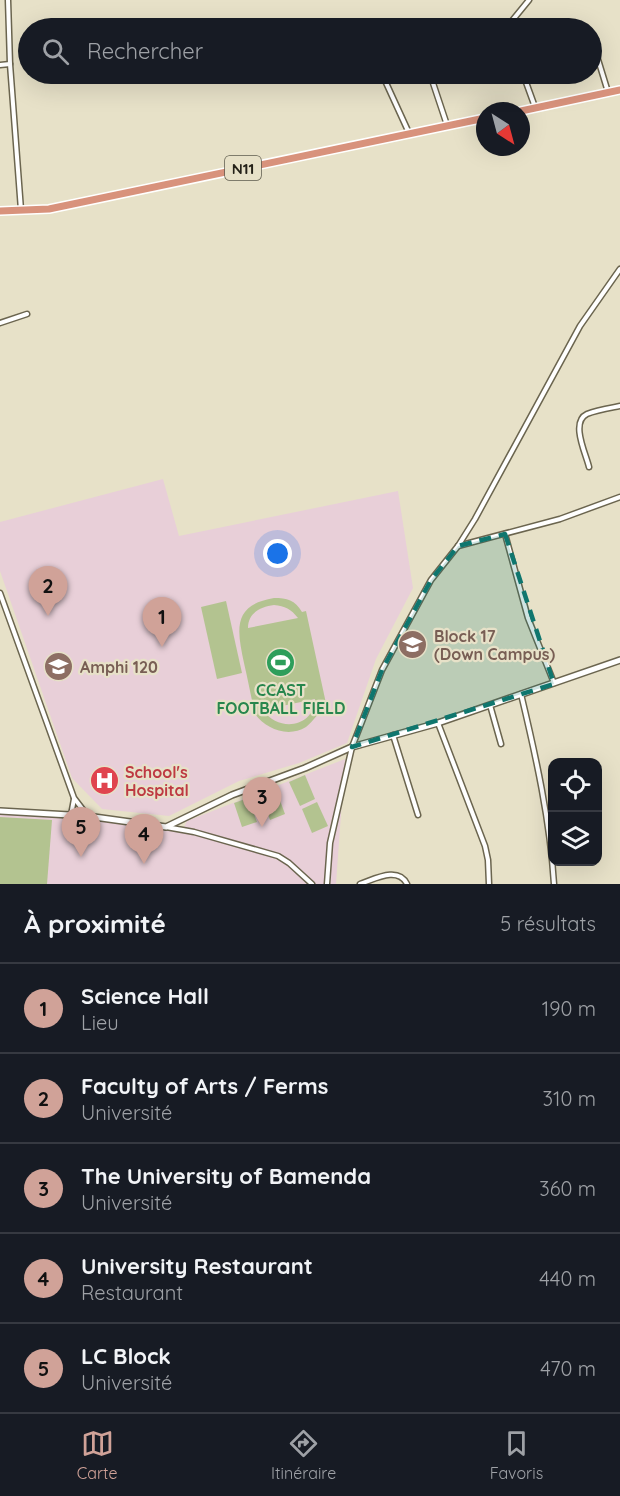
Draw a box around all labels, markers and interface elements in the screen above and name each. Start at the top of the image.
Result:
search box [18,18,602,84]
icon: search [39,35,72,68]
text: Rechercher [87,37,203,65]
north arrow [476,102,530,156]
road number: N11 [225,156,261,180]
your location [263,539,292,568]
pin: 2 [28,566,68,616]
pin: 1 [142,598,182,647]
place label: Block 17 (Down Campus) [434,626,556,664]
school or university icon: Block 17 (Down Campus) [397,629,429,661]
sports icon: CCAST FOOTBALL FIELD [265,646,297,678]
school or university icon: Amphi 120 [43,651,75,683]
place label: Amphi 120 [80,657,158,677]
place label: CCAST FOOTBALL FIELD [217,680,345,718]
map controls [548,758,602,866]
button: locate [548,758,602,812]
place label: School's Hospital [125,762,189,800]
hospital icon: School's Hospital [88,765,120,797]
pin: 3 [242,778,282,827]
pin: 5 [62,808,100,857]
button: layers [548,812,602,866]
pin: 4 [124,814,164,864]
text: À proximité [24,907,166,940]
text: 5 résultats [500,911,596,936]
text: Science Hall [81,982,209,1010]
text: 1 [40,996,47,1021]
text: 190 m [542,996,596,1021]
text: Lieu [81,1010,119,1035]
text: Faculty of Arts / Ferms [81,1072,328,1100]
text: 2 [38,1086,49,1111]
text: 310 m [543,1086,596,1111]
text: Université [81,1100,172,1125]
text: The University of Bamenda [81,1162,371,1190]
text: 3 [38,1176,49,1201]
text: 360 m [539,1176,596,1201]
text: Université [81,1190,172,1215]
text: University Restaurant [81,1252,313,1280]
text: 4 [38,1266,49,1291]
text: 440 m [539,1266,596,1291]
text: Restaurant [81,1280,183,1305]
text: LC Block [81,1342,171,1370]
text: 5 [38,1356,49,1381]
text: 470 m [540,1356,596,1381]
text: Université [81,1370,172,1395]
tab: Carte [77,1427,118,1483]
tab: Itinéraire [271,1427,336,1483]
tab: Favoris [490,1427,543,1483]

